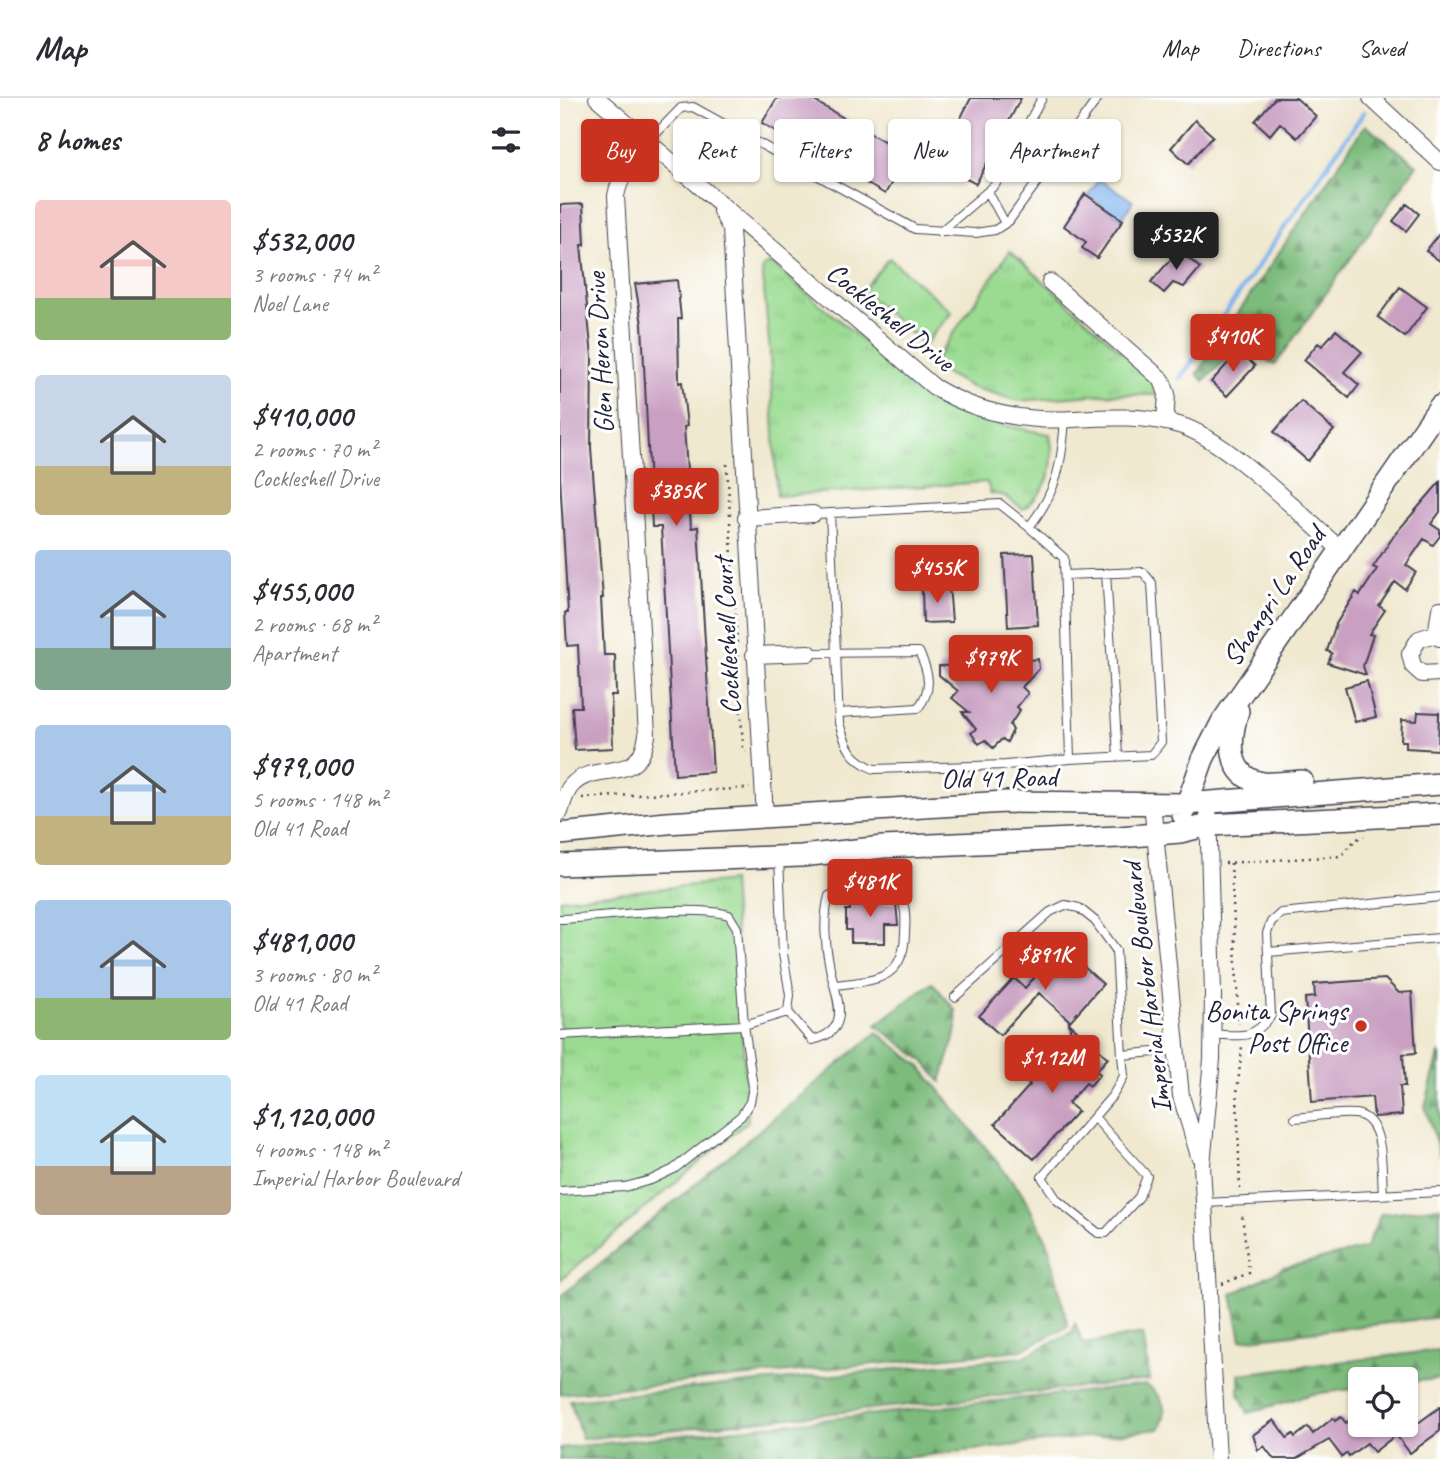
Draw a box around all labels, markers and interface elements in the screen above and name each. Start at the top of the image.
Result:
text: Map [35,27,86,69]
text: Map [1162,33,1199,63]
text: Directions [1237,33,1320,63]
text: Saved [1358,33,1405,63]
chip: Buy [581,119,659,182]
chip: Rent [673,119,760,182]
chip: Filters [774,119,874,182]
chip: New [888,119,971,182]
chip: Apartment [985,119,1121,182]
text: 8 homes [35,121,120,159]
icon: filters [487,121,525,159]
pin: $532K [1127,212,1225,272]
text: $532K [1150,220,1202,249]
text: $532,000 [252,222,352,260]
icon: home [91,228,175,312]
street label: Cockleshell Drive [820,254,963,380]
text: 3 rooms · 74 m² [252,260,376,289]
street label: Glen Heron Drive [578,270,621,434]
text: Noel Lane [252,289,328,318]
pin: $410K [1184,314,1282,374]
text: $410K [1206,322,1260,351]
text: $410,000 [252,397,352,435]
icon: home [91,403,175,487]
text: 2 rooms · 70 m² [252,435,376,464]
text: Cockleshell Drive [252,464,379,493]
pin: $385K [627,468,725,528]
text: $385K [650,476,702,505]
street label: Shangri La Road [1214,517,1335,673]
pin: $455K [888,546,986,605]
street label: Cockleshell Court [705,553,748,716]
text: $455K [911,553,963,582]
text: $455,000 [252,572,351,610]
icon: home [91,578,175,662]
text: 2 rooms · 68 m² [252,610,376,639]
pin: $979K [942,636,1040,695]
text: Apartment [252,639,337,668]
text: $979K [965,643,1017,672]
text: $979,000 [252,747,352,785]
icon: home [91,753,175,837]
street label: Old 41 Road [941,759,1061,796]
text: 5 rooms · 148 m² [252,785,387,814]
text: Old 41 Road [252,814,347,843]
street label: Imperial Harbor Boulevard [1113,857,1179,1115]
pin: $481K [821,860,919,919]
text: $481K [843,867,897,896]
text: $481,000 [252,922,352,960]
icon: home [91,928,175,1012]
pin: $891K [996,932,1094,992]
text: $891K [1019,940,1071,969]
text: 3 rooms · 80 m² [252,960,376,989]
text: Old 41 Road [252,989,347,1018]
place label: Bonita Springs Post Office [1205,993,1349,1060]
marker: Bonita Springs Post Office [1353,1018,1369,1034]
pin: $1.12M [995,1035,1109,1095]
text: $1.12M [1021,1043,1083,1072]
text: $1,120,000 [252,1097,372,1135]
icon: home [91,1103,175,1187]
text: 4 rooms · 148 m² [252,1135,387,1164]
text: Imperial Harbor Boulevard [252,1164,459,1193]
map controls [1348,1367,1418,1437]
button: locate [1348,1367,1418,1437]

